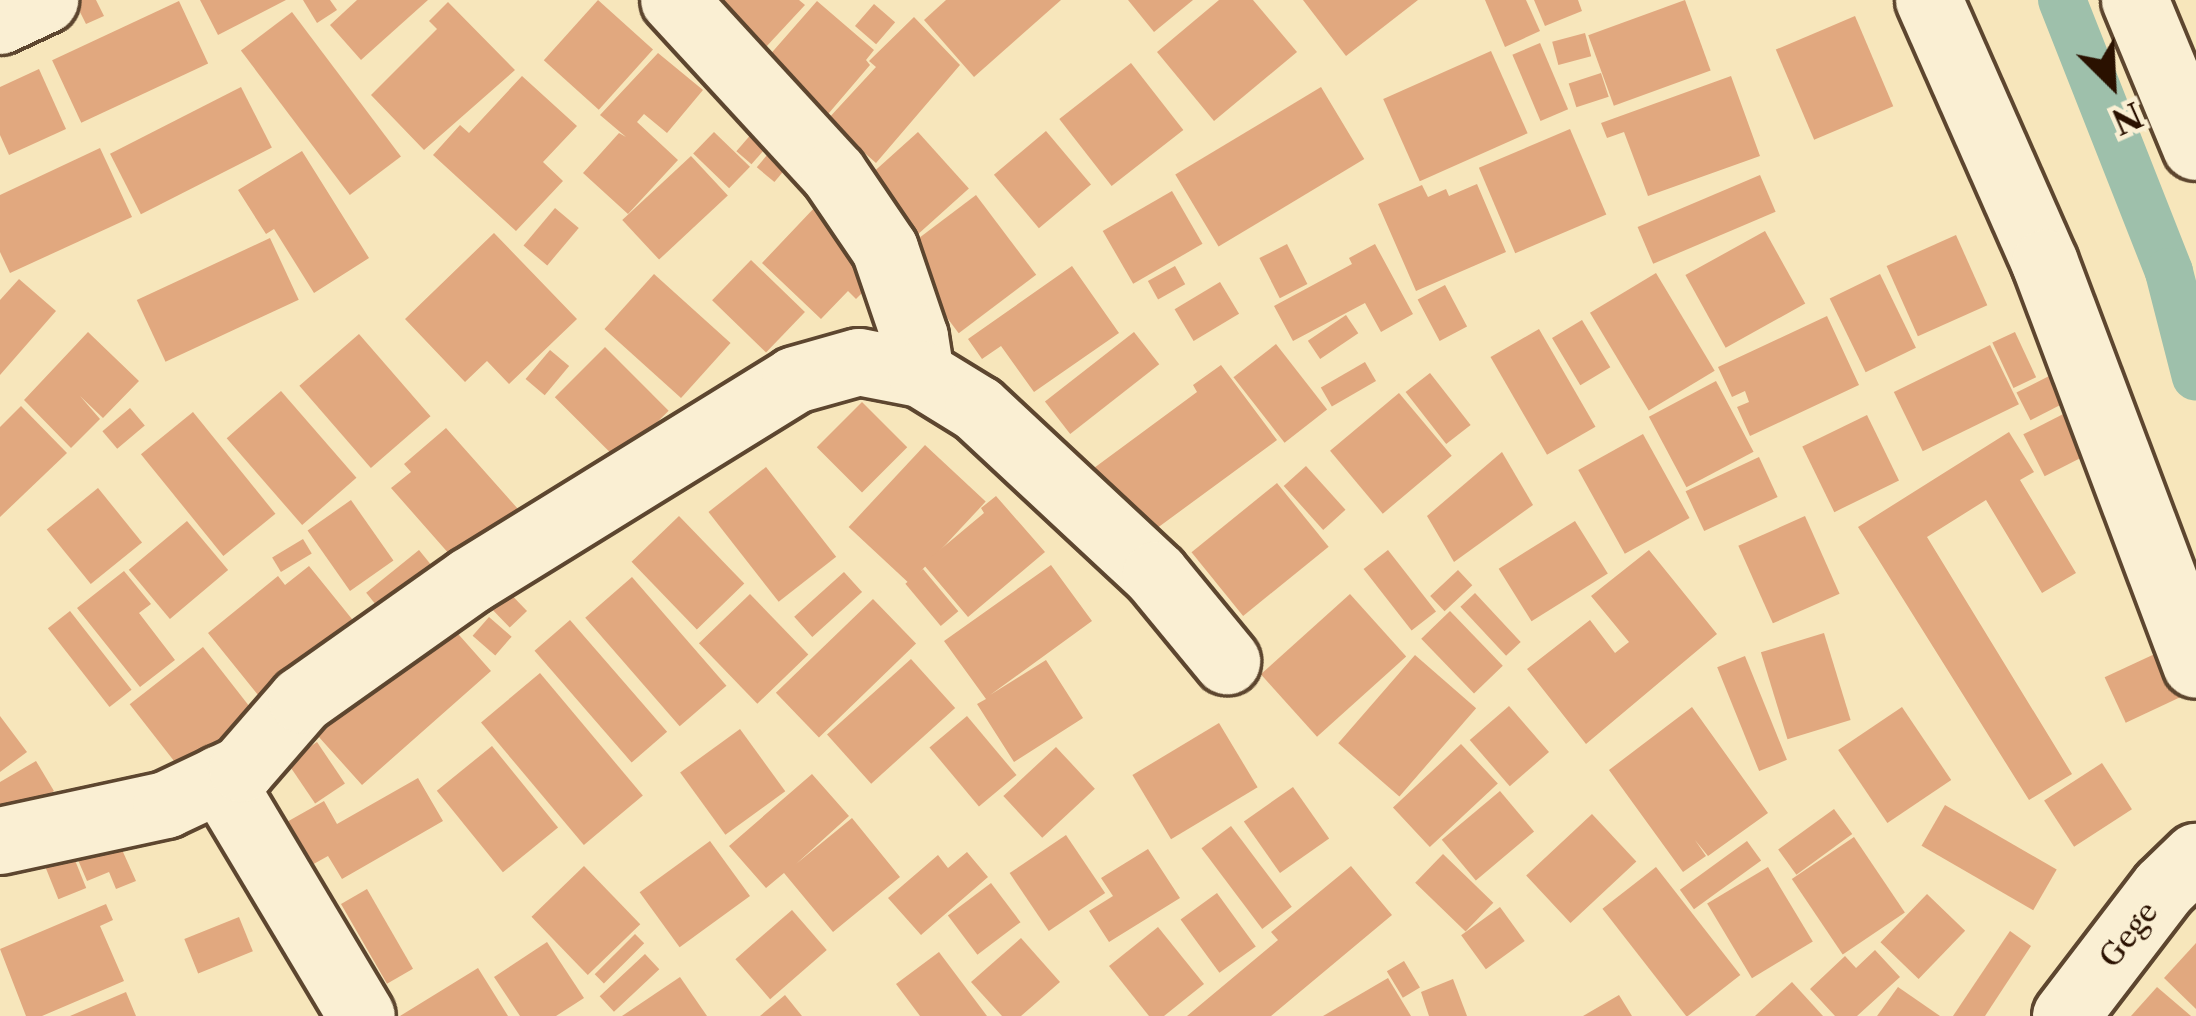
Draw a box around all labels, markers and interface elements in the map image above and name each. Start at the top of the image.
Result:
north arrow [2052,24,2172,144]
text: N [2105,93,2148,142]
street label: Gege [2092,895,2166,975]

